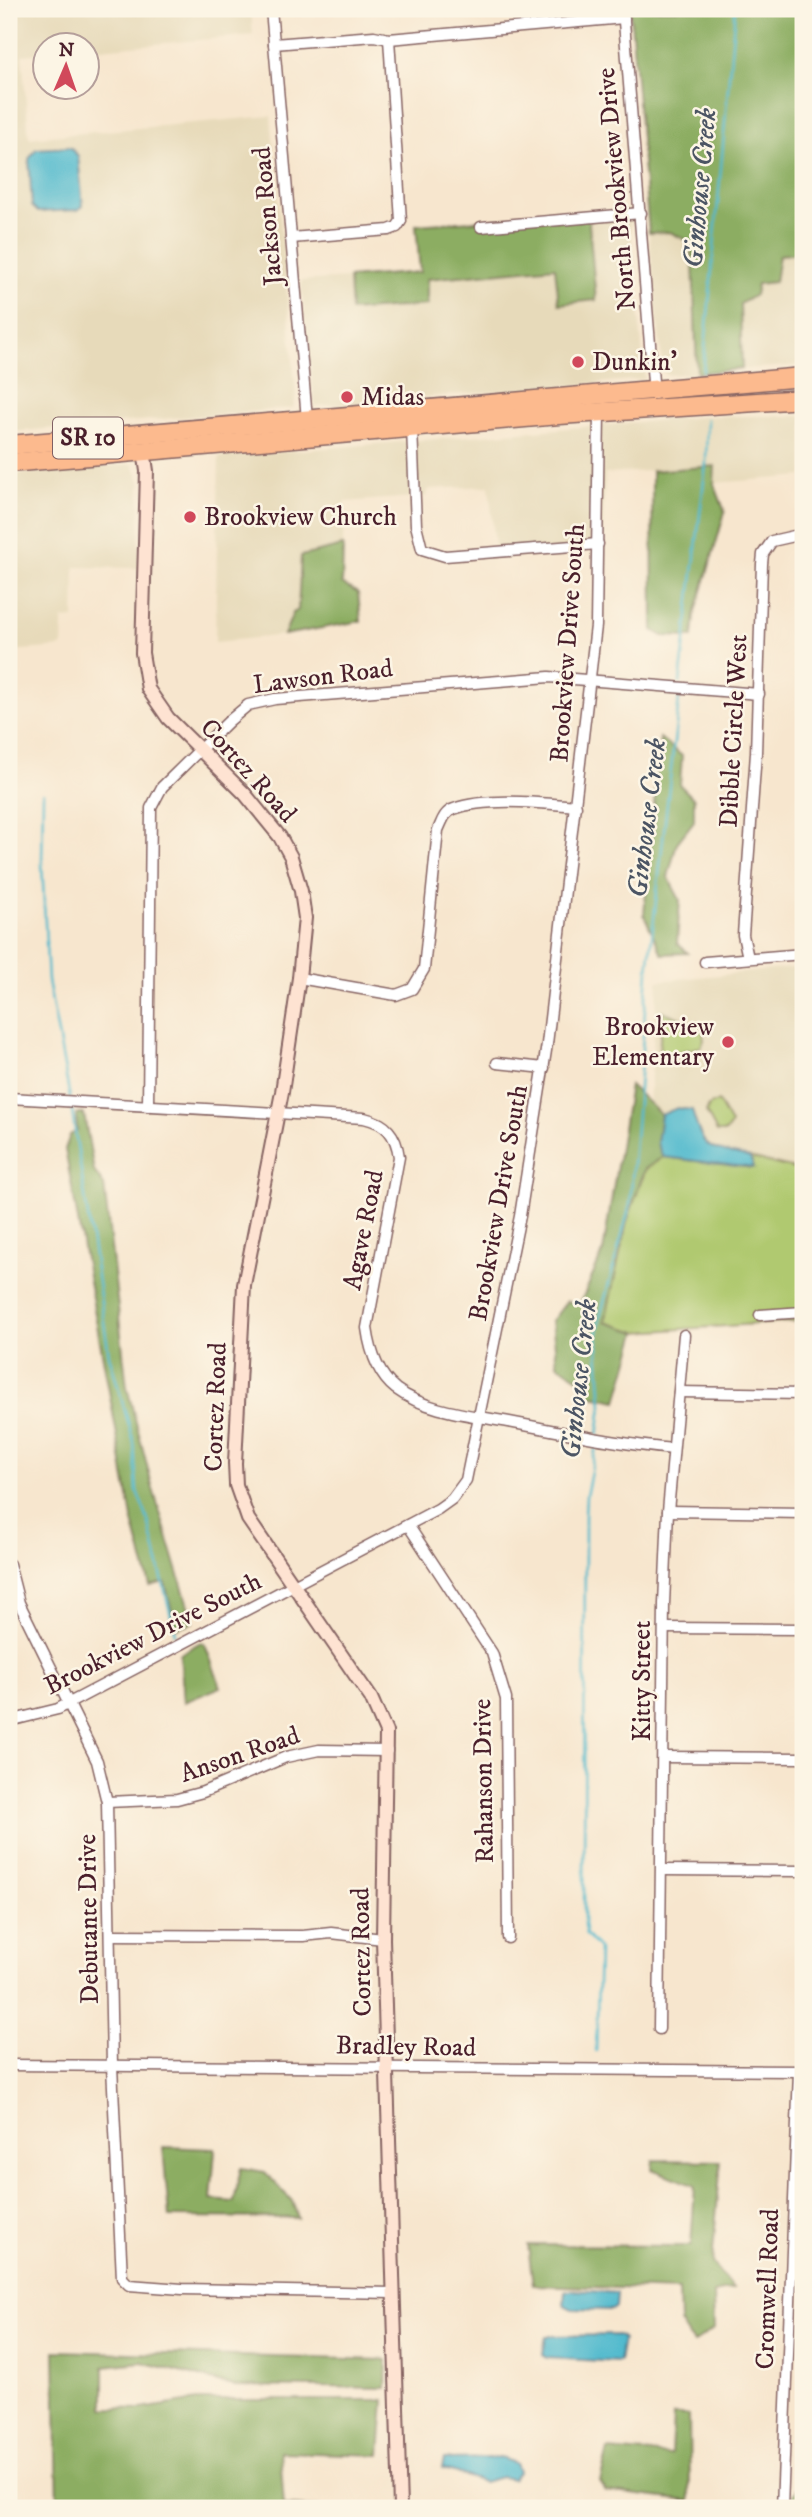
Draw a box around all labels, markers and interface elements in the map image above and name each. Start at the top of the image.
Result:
north arrow [32,32,102,102]
text: N [58,39,75,62]
street label: North Brookview Drive [590,66,644,312]
water label: Ginhouse Creek [676,106,724,270]
street label: Jackson Road [245,145,291,289]
place label: Dunkin' [592,346,677,379]
marker: Dunkin' [570,354,586,370]
place label: Midas [361,381,424,414]
marker: Midas [339,389,355,405]
road number: SR 10 [53,418,123,458]
place label: Brookview Church [204,501,397,534]
marker: Brookview Church [182,509,198,525]
street label: Brookview Drive South [543,522,593,764]
street label: Dibble Circle West [712,634,756,828]
street label: Lawson Road [251,652,395,702]
street label: Cortez Road [192,712,304,830]
water label: Ginhouse Creek [620,736,674,900]
place label: Brookview Elementary [592,1011,715,1074]
marker: Brookview Elementary [720,1034,736,1050]
street label: Brookview Drive South [462,1082,536,1324]
street label: Agave Road [336,1167,392,1293]
water label: Ginhouse Creek [553,1297,605,1461]
street label: Cortez Road [197,1342,235,1472]
street label: Brookview Drive South [39,1565,267,1703]
street label: Kitty Street [626,1621,659,1741]
street label: Rahanson Drive [466,1698,502,1864]
street label: Anson Road [176,1719,304,1791]
street label: Debutante Drive [71,1834,107,2004]
street label: Cortez Road [344,1887,380,2017]
street label: Bradley Road [336,2029,476,2065]
street label: Cromwell Road [749,2208,787,2370]

